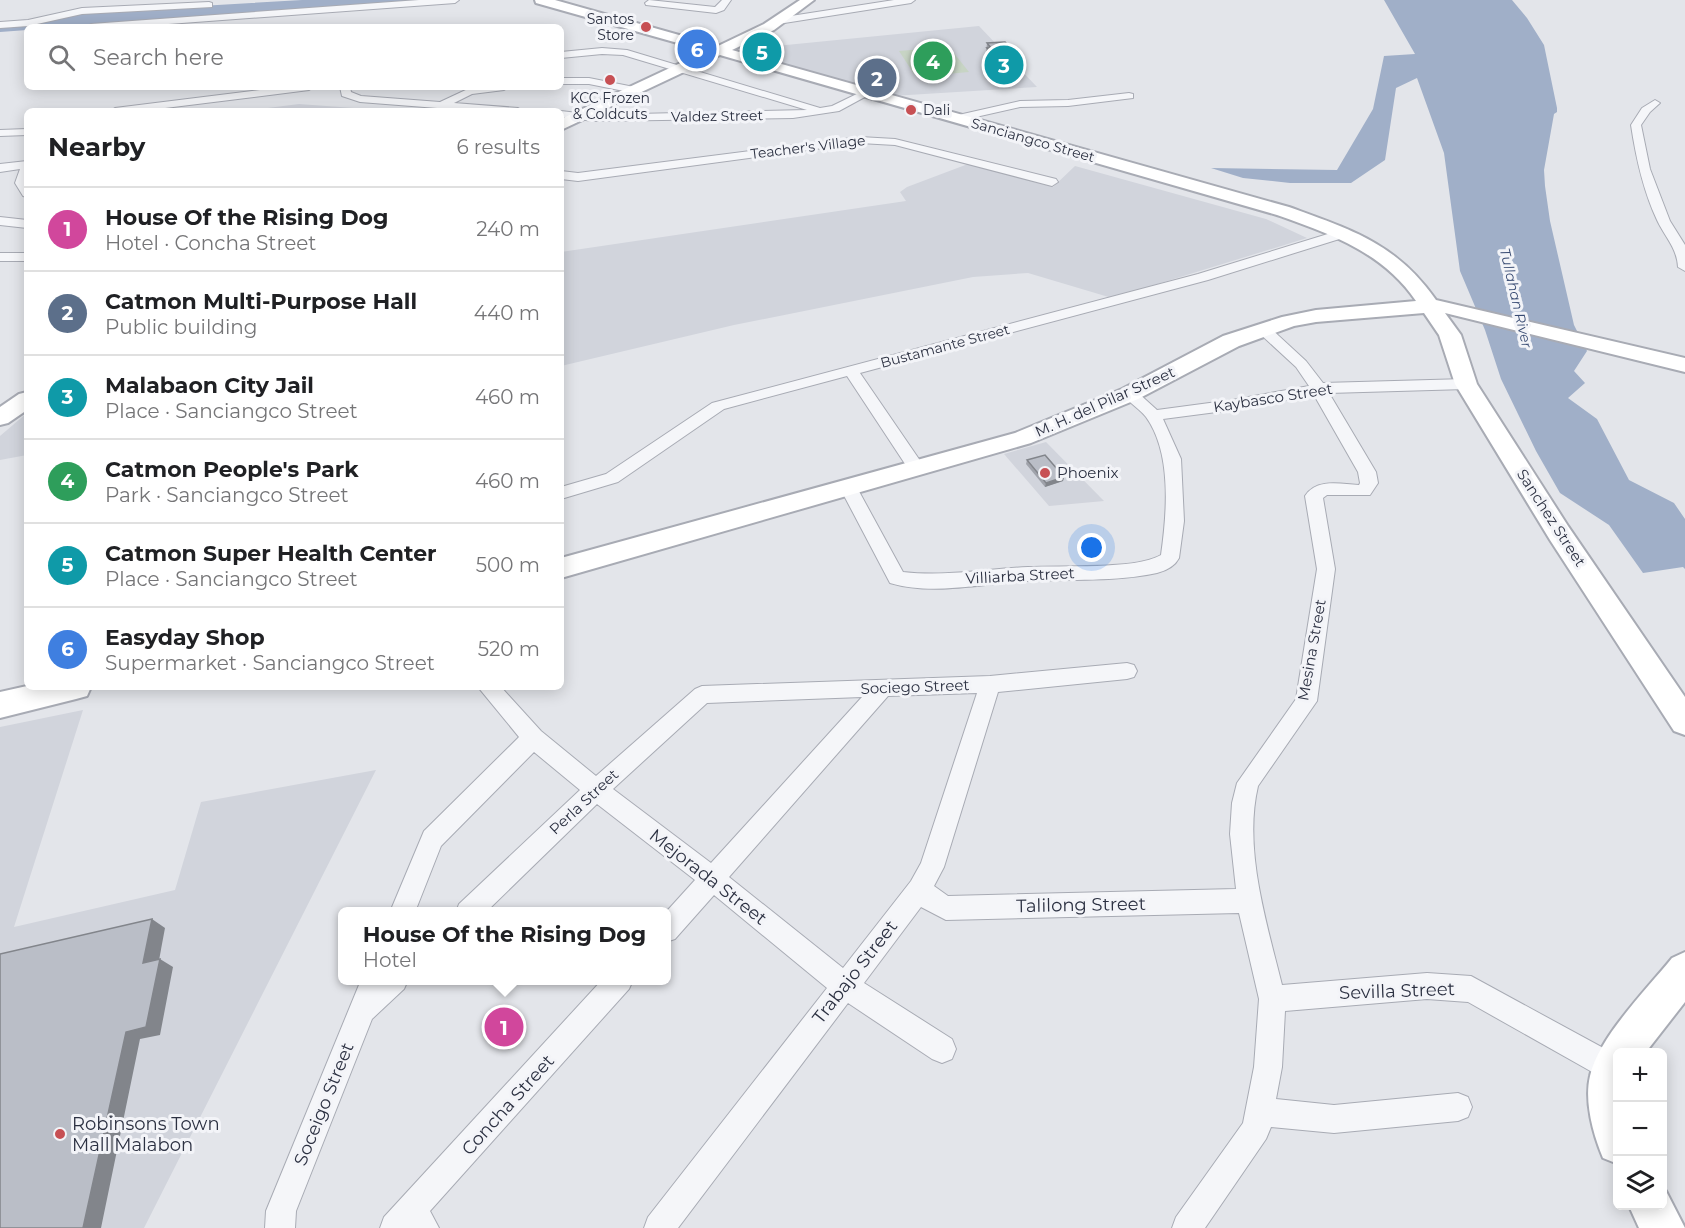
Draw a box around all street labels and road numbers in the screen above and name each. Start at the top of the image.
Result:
street label: Valdez Street [671,106,763,126]
street label: Sanciangco Street [969,114,1097,166]
street label: Teacher's Village [750,131,866,163]
street label: Bustamante Street [878,320,1012,372]
street label: M. H. del Pilar Street [1032,362,1178,441]
street label: Kaybasco Street [1212,379,1334,416]
street label: Sanchez Street [1513,465,1590,570]
street label: Villiarba Street [965,563,1075,588]
street label: Mesina Street [1293,598,1330,702]
street label: Sociego Street [860,675,970,698]
street label: Perla Street [545,765,622,838]
street label: Mejorada Street [645,824,771,930]
street label: Talilong Street [1016,893,1146,917]
street label: Trabajo Street [808,916,902,1028]
street label: Sevilla Street [1339,978,1455,1004]
street label: Soceigo Street [289,1039,359,1169]
street label: Concha Street [457,1050,559,1160]

